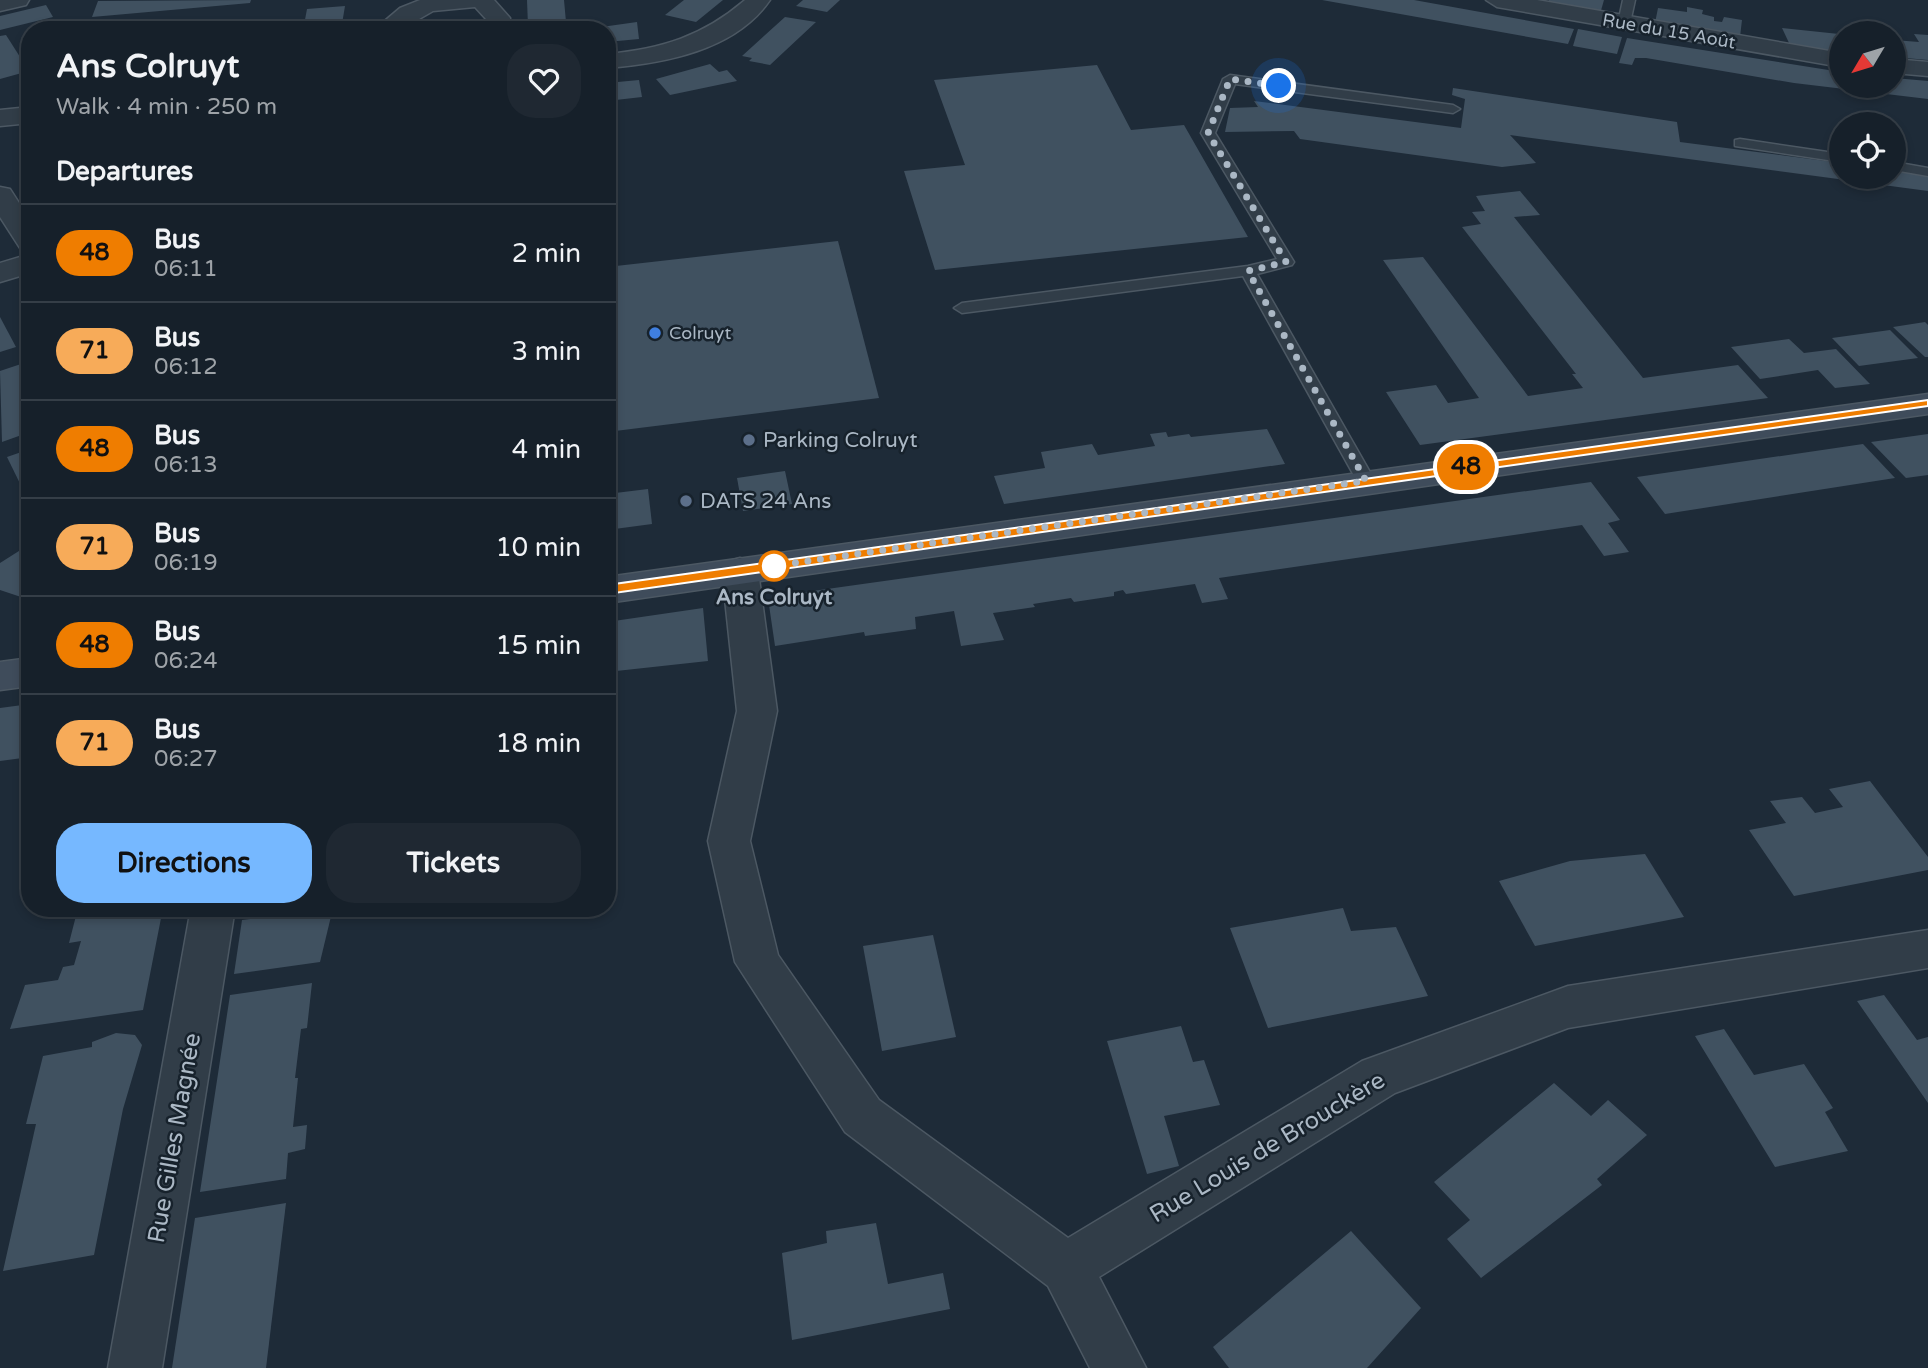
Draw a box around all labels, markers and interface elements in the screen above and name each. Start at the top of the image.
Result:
street label: Rue du 15 Août [1601,8,1737,54]
north arrow [1829,21,1906,98]
map controls [1829,21,1906,189]
button: heart [507,44,581,118]
text: Ans Colruyt [56,47,239,86]
your location [1261,68,1296,103]
text: Walk · 4 min · 250 m [56,93,277,121]
button: locate [1829,112,1906,189]
text: Departures [56,156,193,187]
text: Bus [154,224,200,255]
text: 48 [79,238,110,267]
text: 2 min [512,238,581,269]
text: 06:11 [154,255,218,283]
text: Bus [154,322,200,353]
place label: Colruyt [669,322,732,344]
marker: Colruyt [647,325,663,341]
text: 71 [79,336,110,365]
text: 3 min [512,336,581,367]
text: 06:12 [154,353,218,381]
text: Bus [154,420,200,451]
place label: Parking Colruyt [763,428,917,453]
marker: Parking Colruyt [741,432,757,448]
text: 48 [79,434,110,463]
text: 4 min [512,434,581,465]
line badge: 48 [1434,444,1498,490]
text: 06:13 [154,451,218,479]
text: 48 [1451,452,1481,481]
place label: DATS 24 Ans [700,489,831,514]
marker: DATS 24 Ans [678,493,694,509]
text: Bus [154,518,200,549]
text: 71 [79,532,110,561]
text: 10 min [495,532,581,563]
text: 06:19 [154,549,218,577]
marker: Ans Colruyt [759,551,789,581]
place label: Ans Colruyt [716,585,832,610]
text: Bus [154,616,200,647]
text: 48 [79,630,110,659]
text: 15 min [495,630,581,661]
text: 06:24 [154,647,218,675]
text: Bus [154,714,200,745]
text: 71 [79,728,110,757]
text: 18 min [495,728,581,759]
text: 06:27 [154,745,218,773]
button: Directions [56,823,312,903]
button: Tickets [326,823,581,903]
street label: Rue Gilles Magnée [142,1031,207,1245]
street label: Rue Louis de Brouckère [1144,1066,1390,1229]

